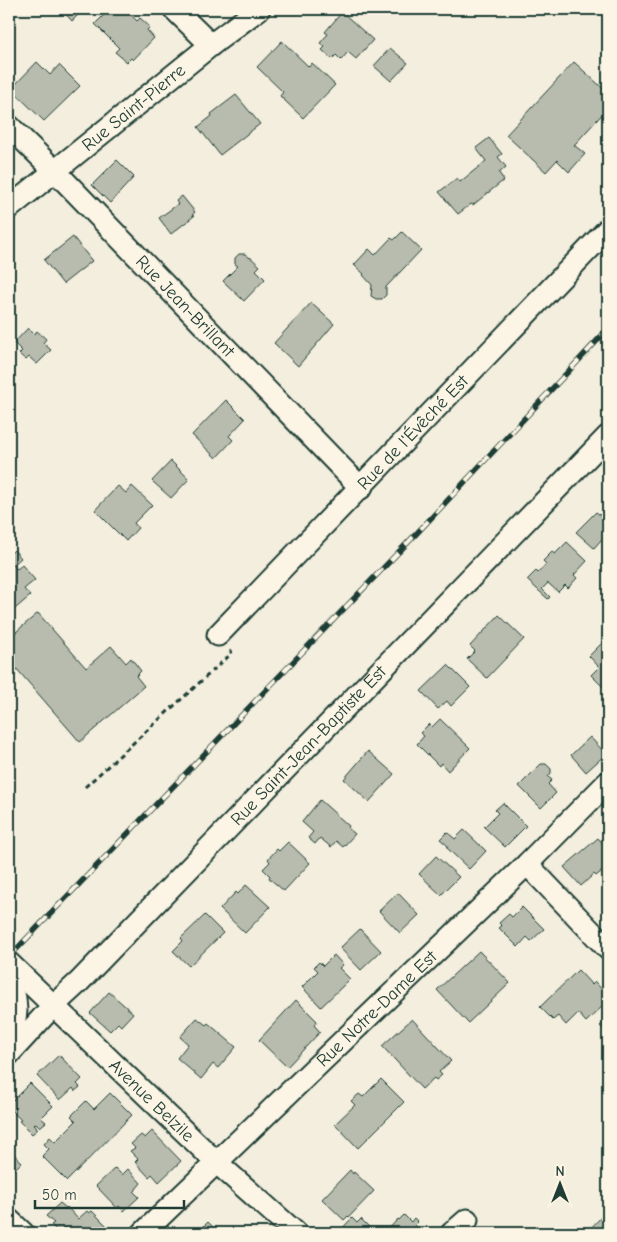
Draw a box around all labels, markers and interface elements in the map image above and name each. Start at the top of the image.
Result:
street label: Rue Saint-Pierre [78,60,189,156]
street label: Rue Jean-Brillant [131,251,240,362]
street label: Rue de l'Évêché Est [353,370,473,494]
street label: Rue Saint-Jean-Baptiste Est [226,660,391,830]
street label: Rue Notre-Dame Est [312,945,442,1071]
street label: Avenue Belzile [105,1055,199,1146]
north arrow [534,1160,584,1210]
text: N [555,1163,565,1180]
scale bar [35,1177,184,1209]
text: 50 m [42,1186,77,1204]

